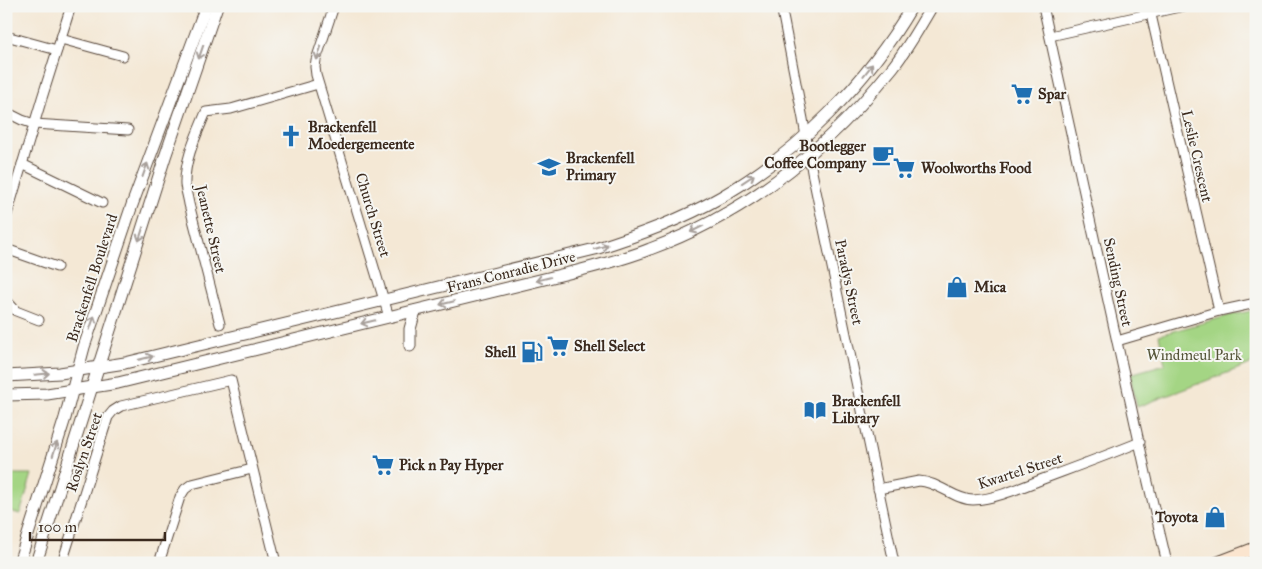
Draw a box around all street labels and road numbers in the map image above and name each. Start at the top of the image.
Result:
street label: Leslie Crescent [1178,108,1216,204]
street label: Church Street [352,171,395,260]
street label: Jeanette Street [191,181,230,276]
street label: Brackenfell Boulevard [63,211,121,345]
street label: Sending Street [1100,236,1136,329]
street label: Paradys Street [831,238,867,327]
street label: Frans Conradie Drive [445,247,577,297]
street label: Roslyn Street [62,409,106,494]
street label: Kwartel Street [975,449,1065,493]

